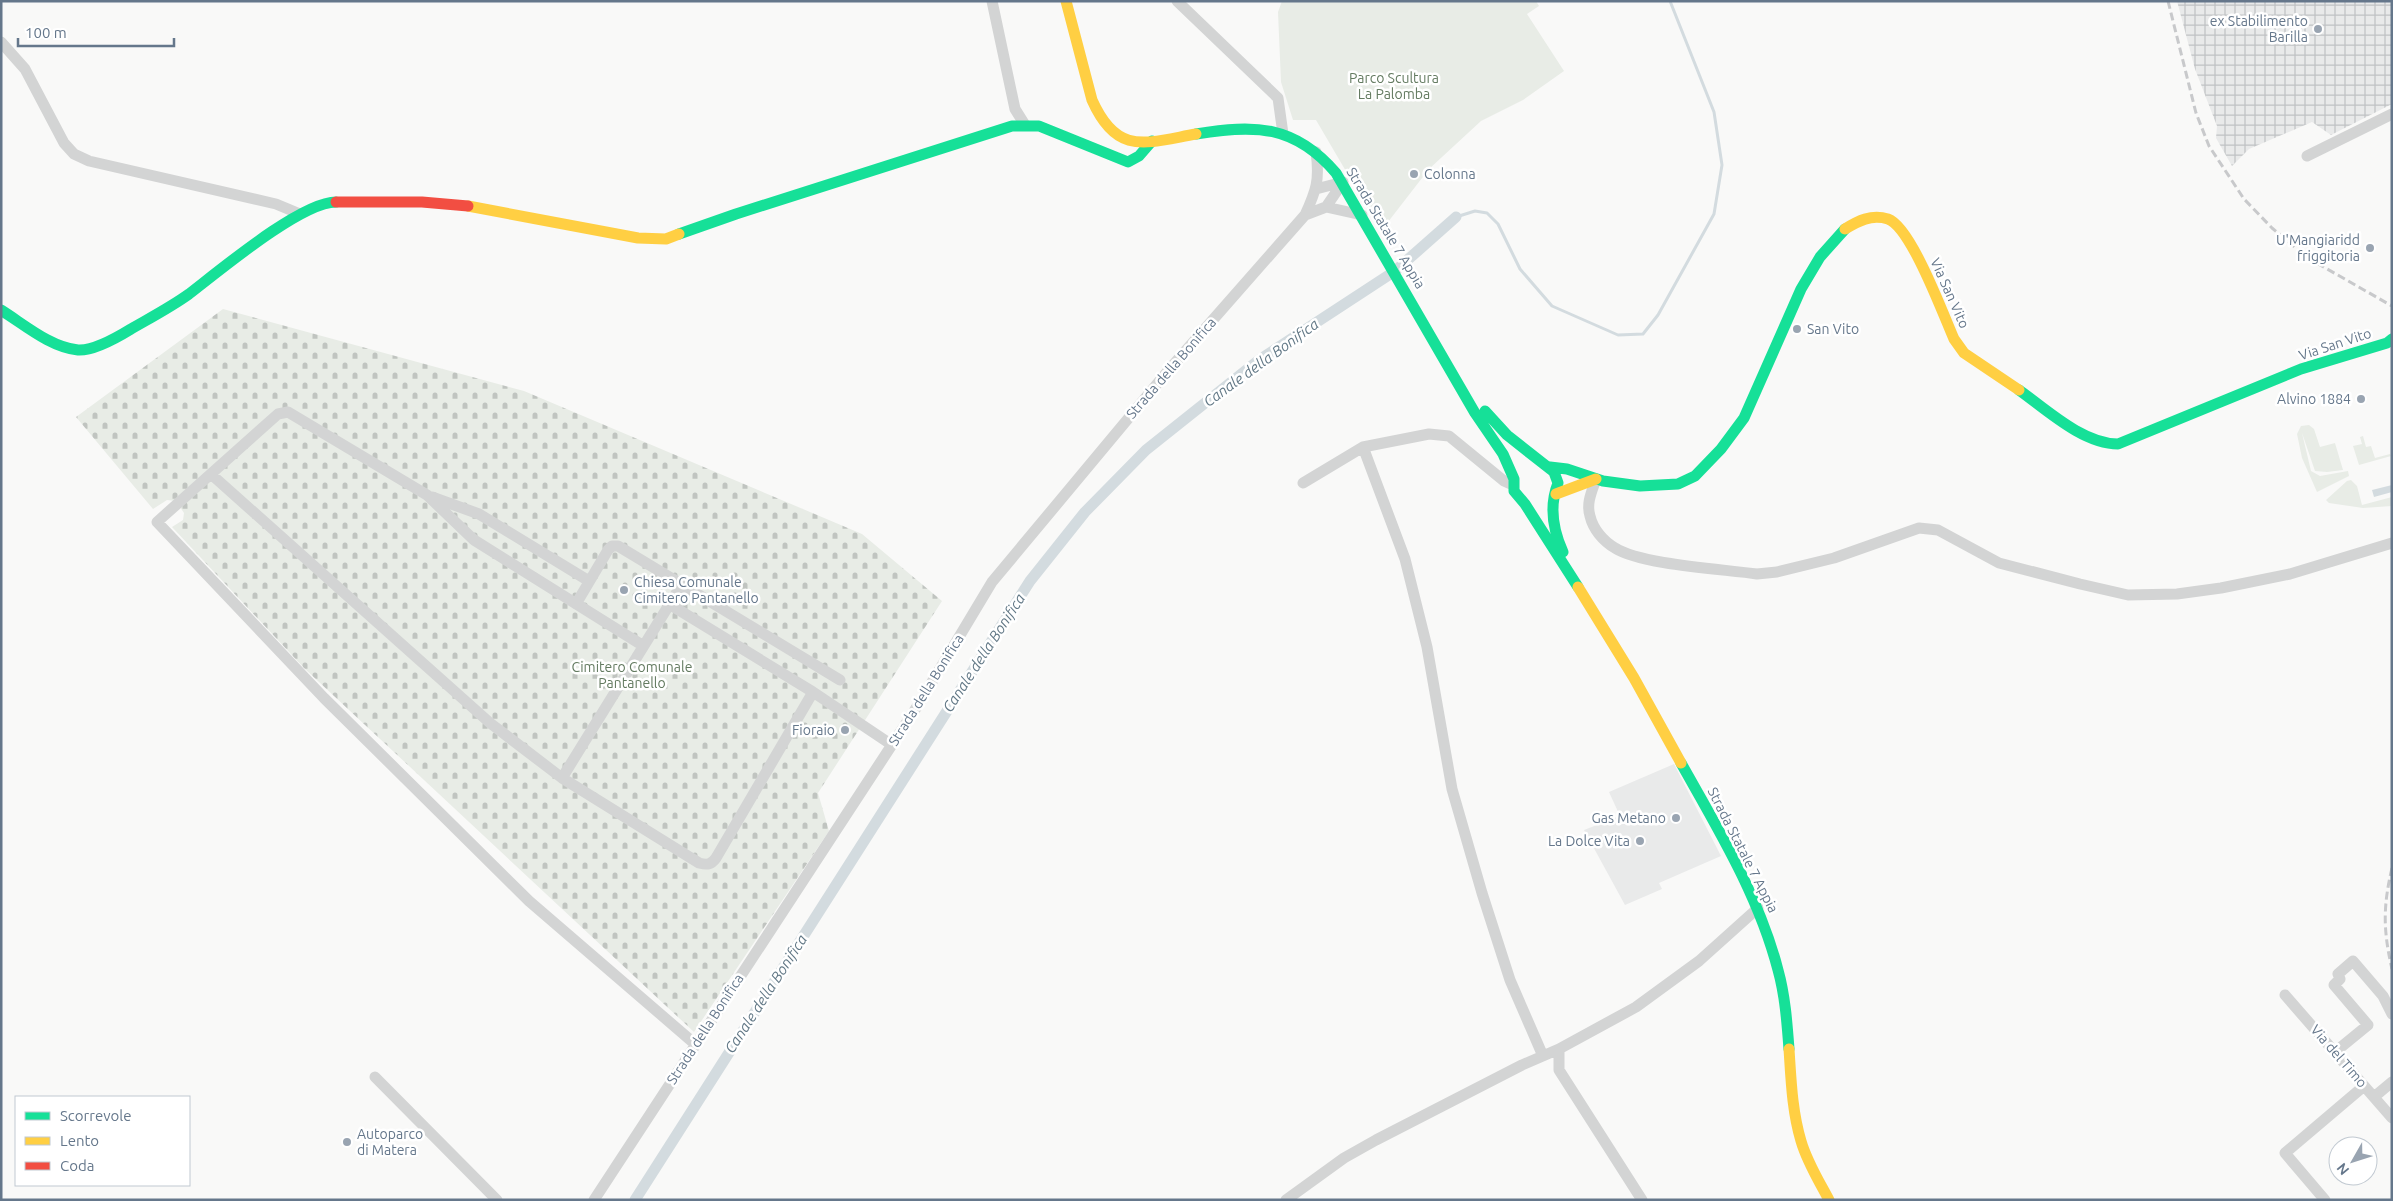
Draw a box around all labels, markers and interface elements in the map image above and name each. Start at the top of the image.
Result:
place label: ex Stabilimento Barilla [2210,13,2308,45]
scale bar [18,15,174,47]
marker: ex Stabilimento Barilla [2312,23,2324,35]
text: 100 m [25,24,67,41]
park label: Parco Scultura La Palomba [1349,70,1439,102]
street label: Strada Statale 7 Appia [1344,165,1428,291]
place label: Colonna [1424,166,1476,182]
marker: Colonna [1408,168,1420,180]
place label: U'Mangiaridd friggitoria [2276,232,2360,264]
marker: U'Mangiaridd friggitoria [2364,242,2376,254]
street label: Via San Vito [1927,255,1973,331]
street label: Strada della Bonifica [1123,314,1219,422]
water label: Canale della Bonifica [1200,315,1321,410]
place label: San Vito [1807,321,1859,337]
marker: San Vito [1791,323,1803,335]
street label: Via San Vito [2297,325,2373,363]
place label: Alvino 1884 [2277,391,2351,407]
marker: Alvino 1884 [2355,393,2367,405]
place label: Chiesa Comunale Cimitero Pantanello [634,574,759,606]
marker: Chiesa Comunale Cimitero Pantanello [618,584,630,596]
water label: Canale della Bonifica [939,590,1028,715]
street label: Strada della Bonifica [885,631,967,749]
park label: Cimitero Comunale Pantanello [572,659,692,691]
place label: Fioraio [792,722,835,738]
marker: Fioraio [839,724,851,736]
street label: Strada Statale 7 Appia [1704,785,1782,915]
place label: Gas Metano [1591,810,1666,826]
marker: Gas Metano [1670,812,1682,824]
place label: La Dolce Vita [1548,833,1630,849]
marker: La Dolce Vita [1634,835,1646,847]
water label: Canale della Bonifica [721,931,810,1056]
street label: Strada della Bonifica [663,971,747,1087]
street label: Via del Timo [2307,1021,2371,1091]
legend [15,1096,190,1186]
text: Scorrevole [60,1107,131,1124]
place label: Autoparco di Matera [357,1126,423,1158]
text: Lento [60,1132,99,1149]
marker: Autoparco di Matera [341,1136,353,1148]
north arrow [2328,1136,2378,1186]
text: Coda [60,1157,94,1174]
text: N [2333,1160,2352,1178]

